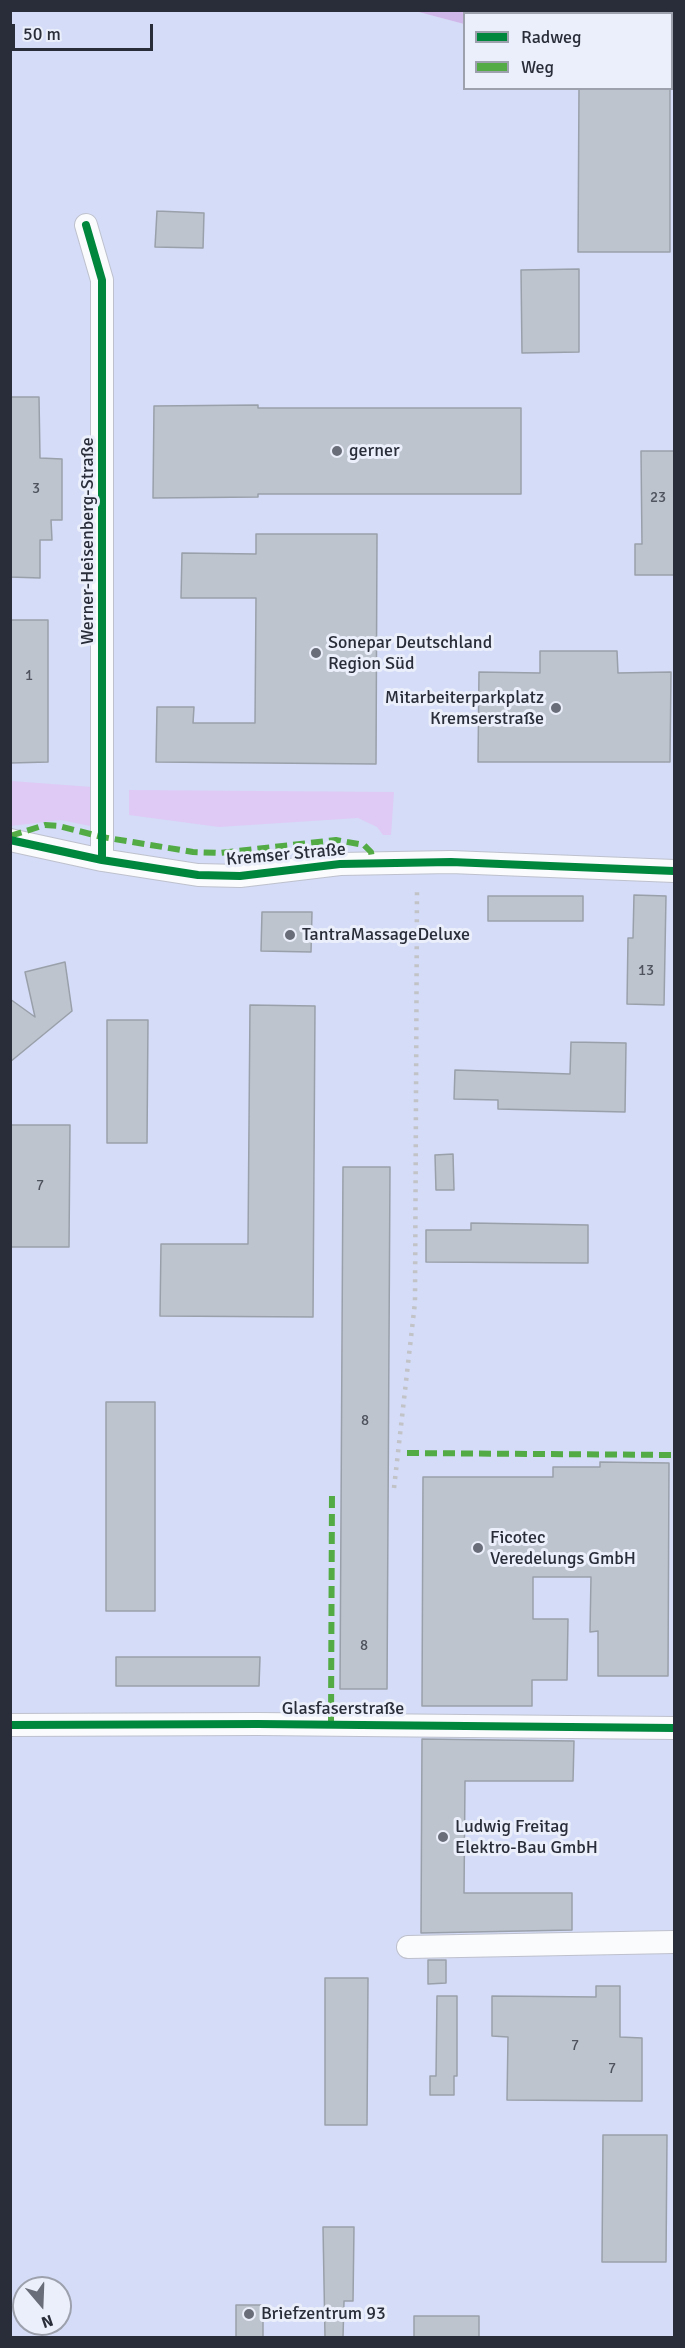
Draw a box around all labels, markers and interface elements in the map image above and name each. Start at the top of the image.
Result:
scale bar [15,12,156,50]
legend [463,12,673,90]
text: 50 m [23,23,61,45]
text: Radweg [521,26,582,48]
text: Weg [521,56,554,78]
street label: Werner-Heisenberg-Straße [77,437,99,645]
place label: gerner [349,440,400,462]
marker: gerner [330,444,344,458]
house number: 3 [32,480,40,498]
house number: 23 [650,489,666,507]
place label: Sonepar Deutschland Region Süd [328,632,492,674]
marker: Sonepar Deutschland Region Süd [309,646,323,660]
house number: 1 [25,667,33,685]
place label: Mitarbeiterparkplatz Kremserstraße [385,687,544,730]
marker: Mitarbeiterparkplatz Kremserstraße [549,701,563,715]
street label: Kremser Straße [225,839,347,871]
place label: TantraMassageDeluxe [302,924,470,946]
marker: TantraMassageDeluxe [283,928,297,942]
house number: 13 [638,962,654,980]
house number: 7 [36,1177,44,1195]
house number: 8 [361,1412,369,1430]
place label: Ficotec Veredelungs GmbH [490,1527,636,1570]
marker: Ficotec Veredelungs GmbH [471,1541,485,1555]
house number: 8 [360,1637,368,1655]
street label: Glasfaserstraße [282,1698,404,1720]
place label: Ludwig Freitag Elektro-Bau GmbH [455,1816,598,1858]
marker: Ludwig Freitag Elektro-Bau GmbH [436,1830,450,1844]
house number: 7 [571,2037,579,2055]
house number: 7 [608,2060,616,2078]
north arrow [12,2276,72,2336]
place label: Briefzentrum 93 [261,2303,386,2325]
marker: Briefzentrum 93 [242,2307,256,2321]
text: N [39,2310,56,2332]

